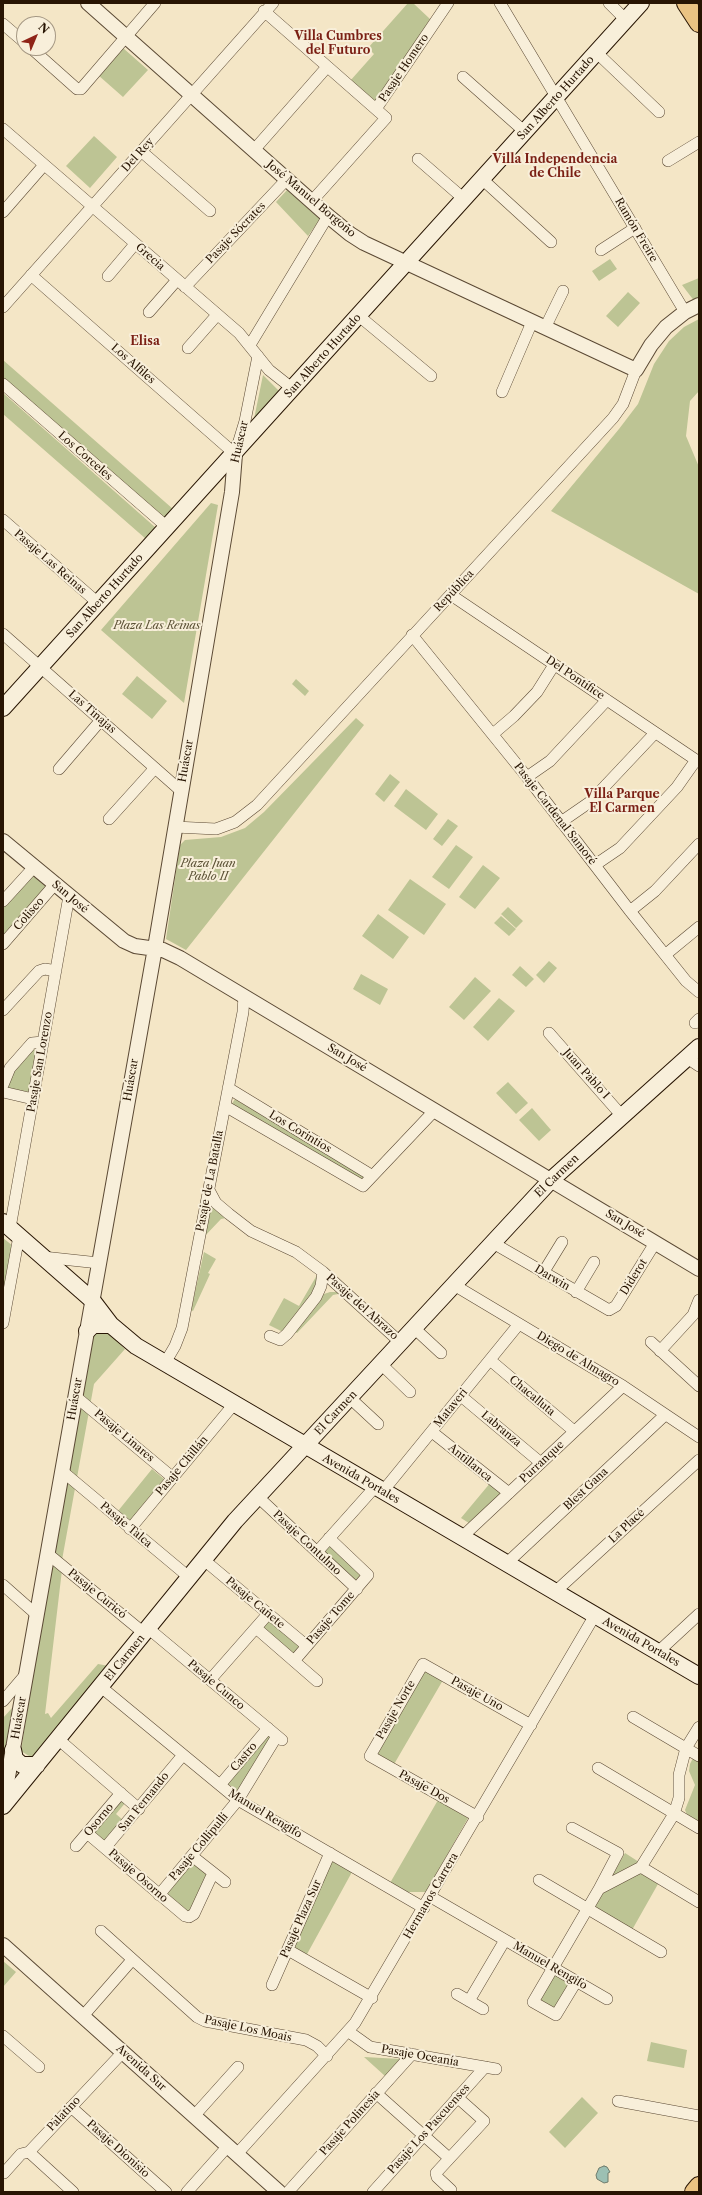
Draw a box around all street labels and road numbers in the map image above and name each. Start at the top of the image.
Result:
street label: Pasaje Homero [376,31,432,105]
street label: San Alberto Hurtado [515,53,597,143]
street label: Del Rey [119,135,157,175]
street label: José Manuel Borgoño [264,158,358,240]
street label: Ramón Freire [612,196,660,264]
street label: Pasaje Sócrates [203,200,269,266]
street label: Grecia [133,241,167,273]
street label: San Alberto Hurtado [282,311,364,401]
street label: Los Alfiles [108,341,158,387]
street label: Huáscar [229,420,251,464]
street label: Los Corceles [55,429,115,483]
street label: Pasaje Las Reinas [11,527,89,597]
street label: San Alberto Hurtado [64,551,146,641]
street label: República [431,567,477,615]
street label: Del Pontífice [543,654,607,702]
street label: Las Tinajas [66,688,118,736]
street label: Huáscar [176,739,196,783]
street label: Pasaje Cardenal Samoré [511,760,599,868]
street label: San José [49,878,91,916]
street label: Coliseo [11,895,47,933]
street label: Pasaje San Lorenzo [25,1011,55,1113]
street label: San José [325,1041,369,1075]
street label: Juan Pablo I [560,1046,612,1102]
street label: Huáscar [121,1058,141,1102]
street label: Los Corintios [266,1108,334,1156]
street label: Pasaje de La Batalla [194,1129,226,1233]
street label: El Carmen [532,1152,582,1200]
street label: San José [603,1207,647,1241]
street label: Diderot [618,1256,650,1298]
street label: Darwin [532,1263,572,1293]
street label: Pasaje del Abrazo [323,1271,401,1343]
street label: Diego de Almagro [534,1329,622,1389]
street label: Chacalluta [506,1373,558,1419]
street label: Huáscar [65,1377,85,1421]
street label: Mataveri [431,1386,471,1430]
street label: El Carmen [312,1388,360,1438]
street label: Pasaje Linares [91,1407,157,1465]
street label: Labranza [478,1408,524,1450]
street label: Pasaje Chillán [153,1434,211,1498]
street label: Purranque [517,1438,567,1486]
street label: Antillanca [445,1441,495,1485]
street label: Avenida Portales [320,1451,402,1507]
street label: Blest Gana [561,1465,611,1513]
street label: Pasaje Talca [97,1500,155,1550]
street label: La Placé [606,1506,648,1546]
street label: Pasaje Contulmo [270,1508,344,1578]
street label: Pasaje Curicó [65,1566,129,1622]
street label: Pasaje Cañete [223,1574,287,1632]
street label: Pasaje Tome [304,1589,358,1647]
street label: Avenida Portales [600,1614,682,1670]
street label: El Carmen [102,1632,148,1684]
street label: Pasaje Cunco [185,1657,247,1713]
street label: Pasaje Uno [449,1674,505,1714]
street label: Pasaje Norte [374,1678,418,1742]
street label: Huáscar [9,1696,29,1740]
street label: Castro [228,1740,260,1774]
street label: Pasaje Dos [396,1768,452,1806]
street label: San Fernando [116,1770,172,1834]
street label: Manuel Rengifo [226,1787,304,1841]
street label: Osorno [81,1801,117,1839]
street label: Pasaje Collipulli [167,1810,231,1884]
street label: Pasaje Osorno [105,1847,171,1905]
street label: Hermanos Carrera [401,1851,461,1941]
street label: Pasaje Plaza Sur [278,1878,324,1960]
street label: Manuel Rengifo [511,1939,589,1993]
street label: Pasaje Los Moais [203,2013,293,2045]
street label: Avenida Sur [113,2042,169,2094]
street label: Pasaje Oceanía [380,2043,460,2069]
street label: Pasaje Los Pascuenses [385,2081,473,2177]
street label: Pasaje Polinesia [317,2088,383,2158]
street label: Palatino [45,2094,83,2134]
street label: Pasaje Dionisio [84,2117,152,2181]

